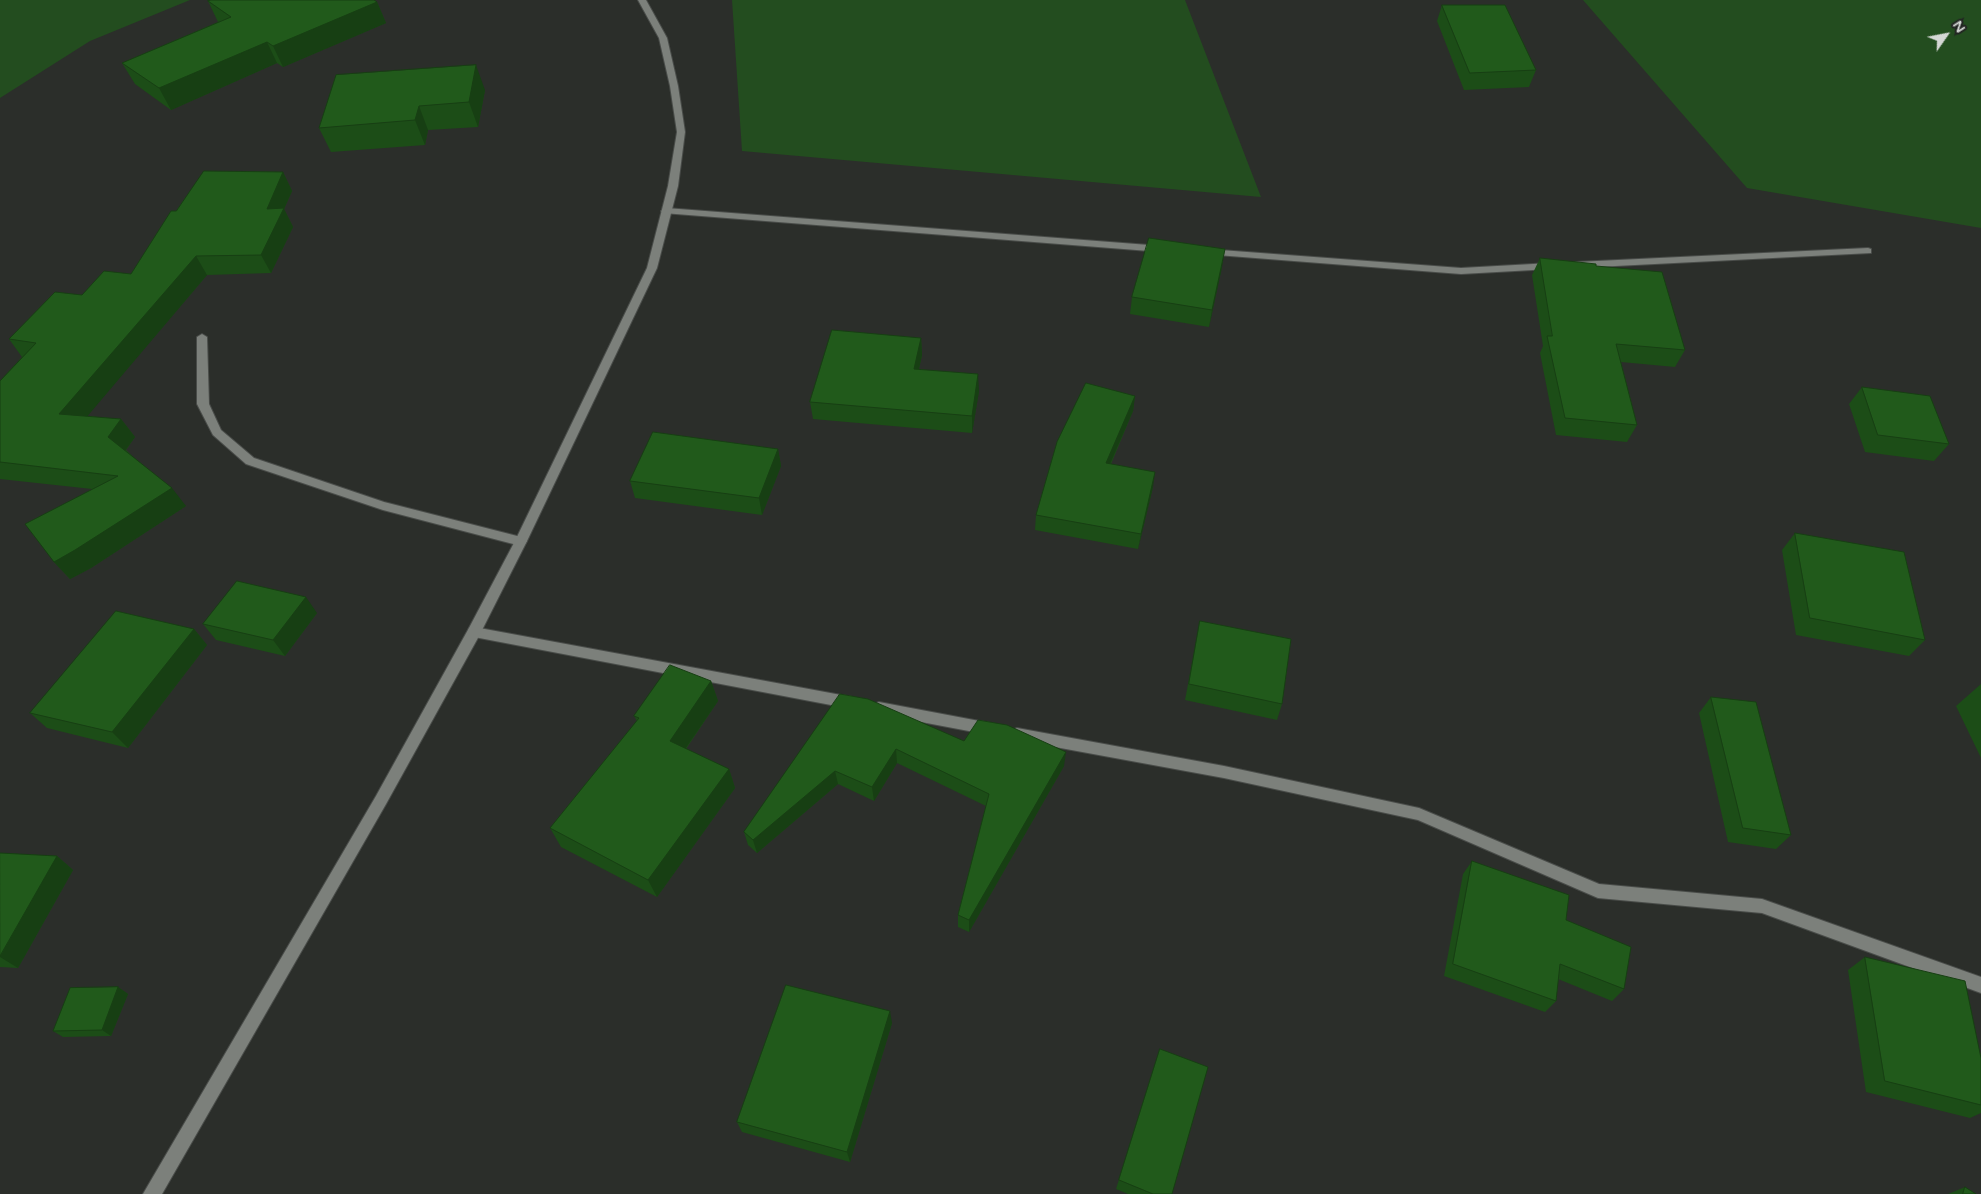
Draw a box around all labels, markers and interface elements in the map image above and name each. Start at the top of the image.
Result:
north arrow [1921,10,1971,60]
text: N [1949,17,1969,36]

